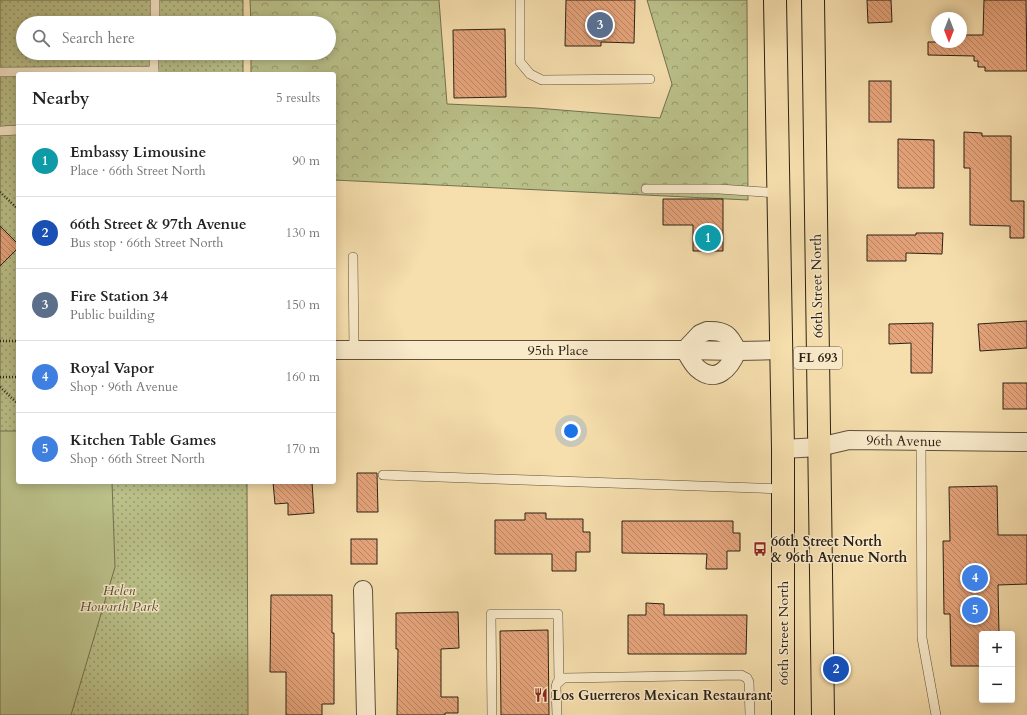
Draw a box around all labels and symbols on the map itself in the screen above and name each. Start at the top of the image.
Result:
pin: 3 [587,10,613,40]
north arrow [931,12,967,48]
pin: 1 [695,223,721,253]
street label: 66th Street North [807,233,827,338]
street label: 95th Place [528,341,588,360]
road number: FL 693 [794,347,842,369]
your location [561,421,581,441]
street label: 96th Avenue [866,431,942,451]
place label: 66th Street North & 96th Avenue North [771,532,908,567]
bus stop icon: 66th Street North & 96th Avenue North [752,541,768,557]
pin: 4 [962,563,988,593]
park label: Helen Howarth Park [80,581,158,616]
street label: 66th Street North [774,581,793,685]
pin: 5 [962,595,988,625]
pin: 2 [823,654,849,684]
place label: Los Guerreros Mexican Restaurant [552,686,771,705]
restaurant icon: Los Guerreros Mexican Restaurant [533,687,549,703]

